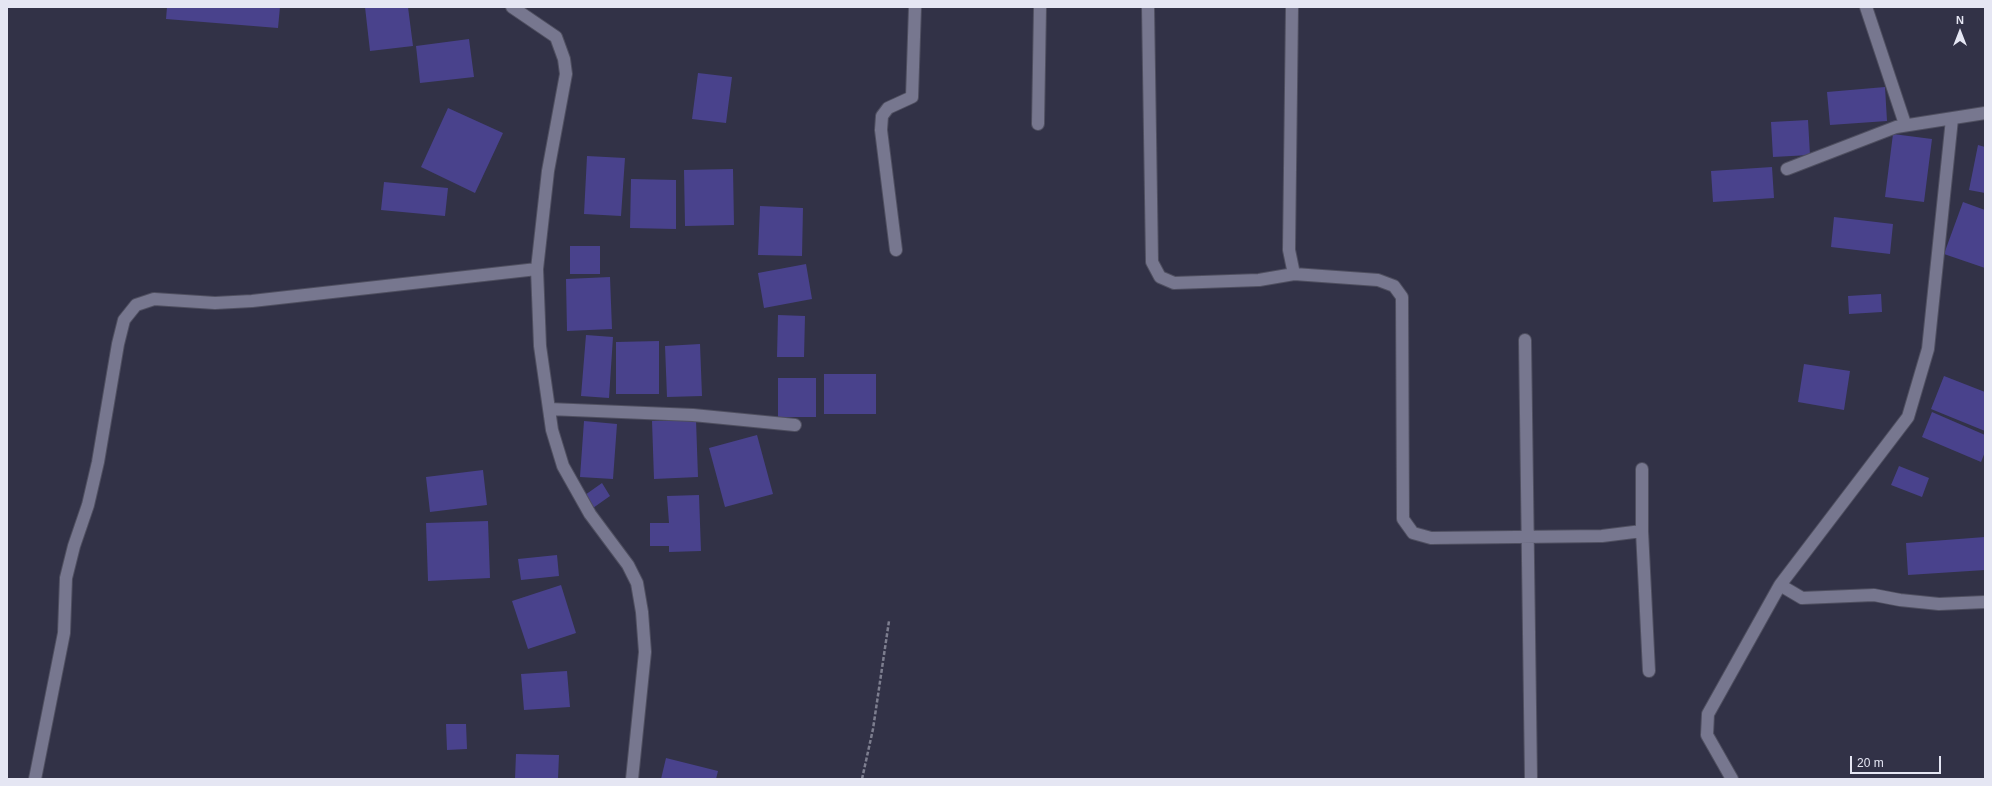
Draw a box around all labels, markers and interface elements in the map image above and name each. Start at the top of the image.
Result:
north arrow [1940,12,1980,52]
text: N [1956,14,1964,26]
scale bar [1852,748,1943,774]
text: 20 m [1857,756,1884,770]

